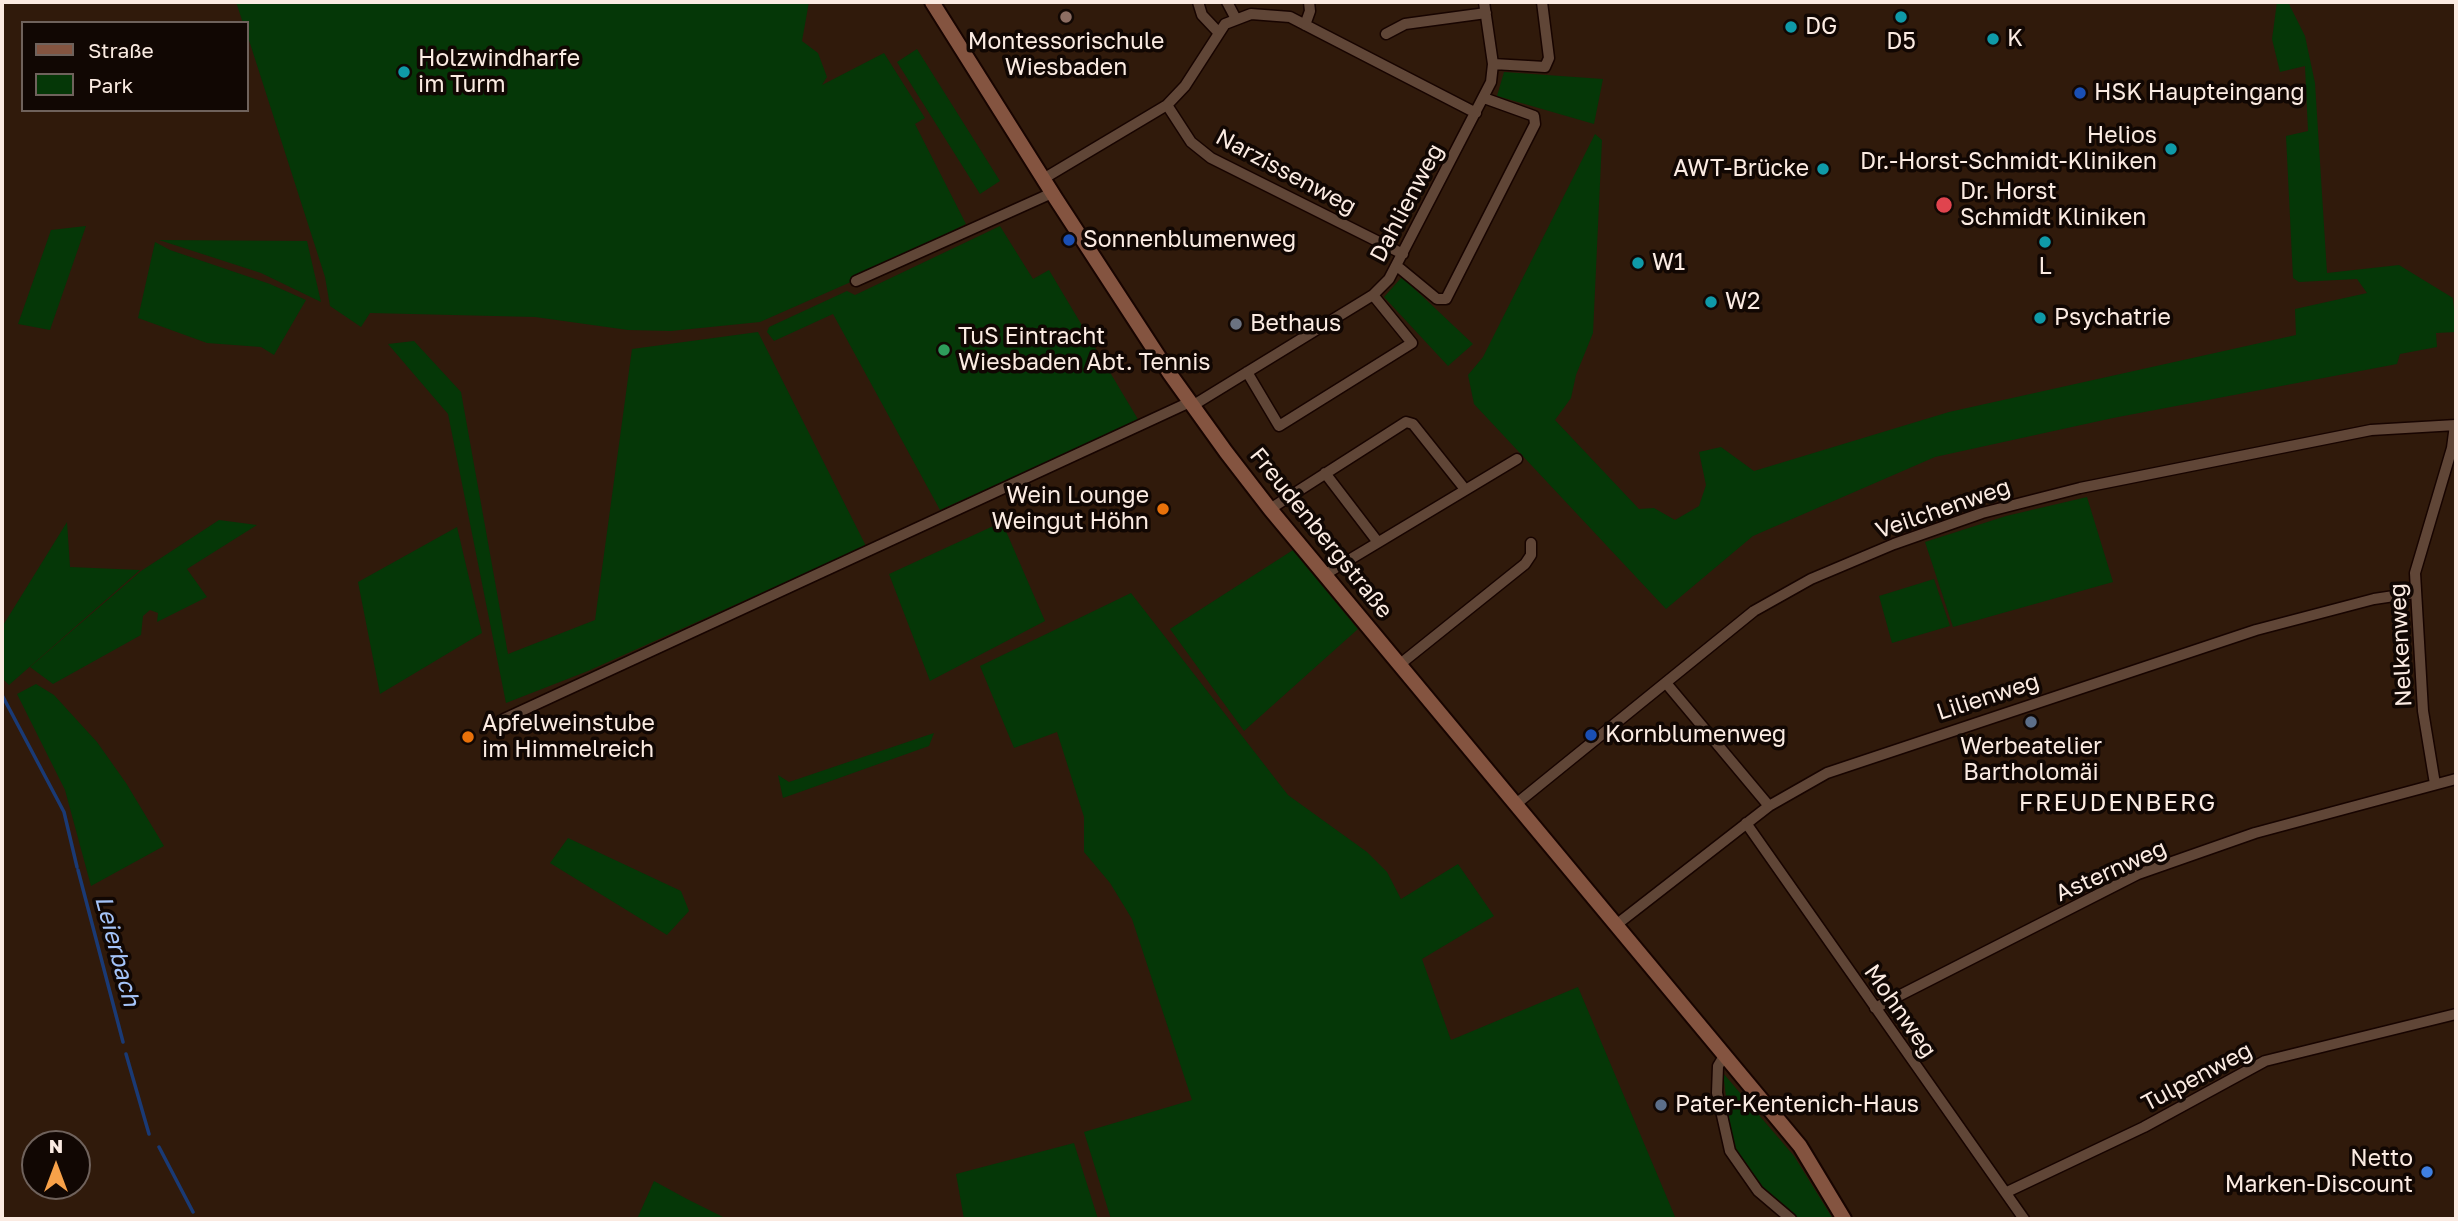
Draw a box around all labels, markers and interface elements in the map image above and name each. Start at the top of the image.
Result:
marker: Montessorischule Wiesbaden [1058,9,1074,25]
marker: D5 [1893,9,1909,25]
place label: DG [1805,13,1837,41]
marker: DG [1783,19,1799,35]
legend [21,21,248,112]
place label: K [2007,25,2023,53]
place label: Montessorischule Wiesbaden [968,28,1164,82]
place label: D5 [1886,28,1916,56]
marker: K [1985,31,2001,47]
text: Straße [88,37,154,63]
place label: Holzwindharfe im Turm [418,45,580,99]
marker: Holzwindharfe im Turm [396,64,412,80]
text: Park [88,72,133,98]
place label: HSK Haupteingang [2094,79,2305,107]
marker: HSK Haupteingang [2072,85,2088,101]
place label: Helios Dr.-Horst-Schmidt-Kliniken [1860,122,2157,176]
street label: Narzissenweg [1211,123,1361,221]
street label: Dahlienweg [1364,139,1450,267]
marker: Helios Dr.-Horst-Schmidt-Kliniken [2163,141,2179,157]
place label: AWT-Brücke [1673,155,1809,183]
marker: AWT-Brücke [1815,161,1831,177]
place label: Dr. Horst Schmidt Kliniken [1960,178,2147,232]
marker: Dr. Horst Schmidt Kliniken [1934,195,1954,215]
place label: Sonnenblumenweg [1083,226,1296,254]
marker: Sonnenblumenweg [1061,232,1077,248]
marker: L [2037,234,2053,250]
place label: W1 [1652,249,1685,277]
place label: L [2038,253,2052,281]
marker: W1 [1630,255,1646,271]
place label: W2 [1725,288,1760,316]
marker: W2 [1703,294,1719,310]
place label: Psychatrie [2054,304,2171,332]
place label: Bethaus [1250,310,1341,338]
marker: Psychatrie [2032,310,2048,326]
marker: Bethaus [1228,316,1244,332]
place label: TuS Eintracht Wiesbaden Abt. Tennis [958,323,1211,377]
marker: TuS Eintracht Wiesbaden Abt. Tennis [936,342,952,358]
street label: Freudenbergstraße [1244,442,1398,624]
street label: Veilchenweg [1872,473,2014,545]
place label: Wein Lounge Weingut Höhn [992,482,1149,536]
marker: Wein Lounge Weingut Höhn [1155,501,1171,517]
street label: Nelkenweg [2384,582,2418,708]
street label: Lilienweg [1933,668,2043,726]
place label: Apfelweinstube im Himmelreich [482,710,655,764]
marker: Werbeatelier Bartholomäi [2023,714,2039,730]
place label: Kornblumenweg [1605,721,1786,749]
marker: Kornblumenweg [1583,727,1599,743]
marker: Apfelweinstube im Himmelreich [460,729,476,745]
place label: Werbeatelier Bartholomäi [1960,733,2102,787]
district label: FREUDENBERG [2020,789,2216,817]
street label: Asternweg [2051,834,2171,908]
water label: Leierbach [88,893,146,1009]
street label: Mohnweg [1858,959,1942,1063]
street label: Tulpenweg [2137,1036,2257,1118]
place label: Pater-Kentenich-Haus [1675,1091,1919,1119]
marker: Pater-Kentenich-Haus [1653,1097,1669,1113]
north arrow [21,1130,91,1200]
text: N [49,1134,63,1157]
place label: Netto Marken-Discount [2225,1145,2413,1199]
marker: Netto Marken-Discount [2419,1164,2435,1180]

